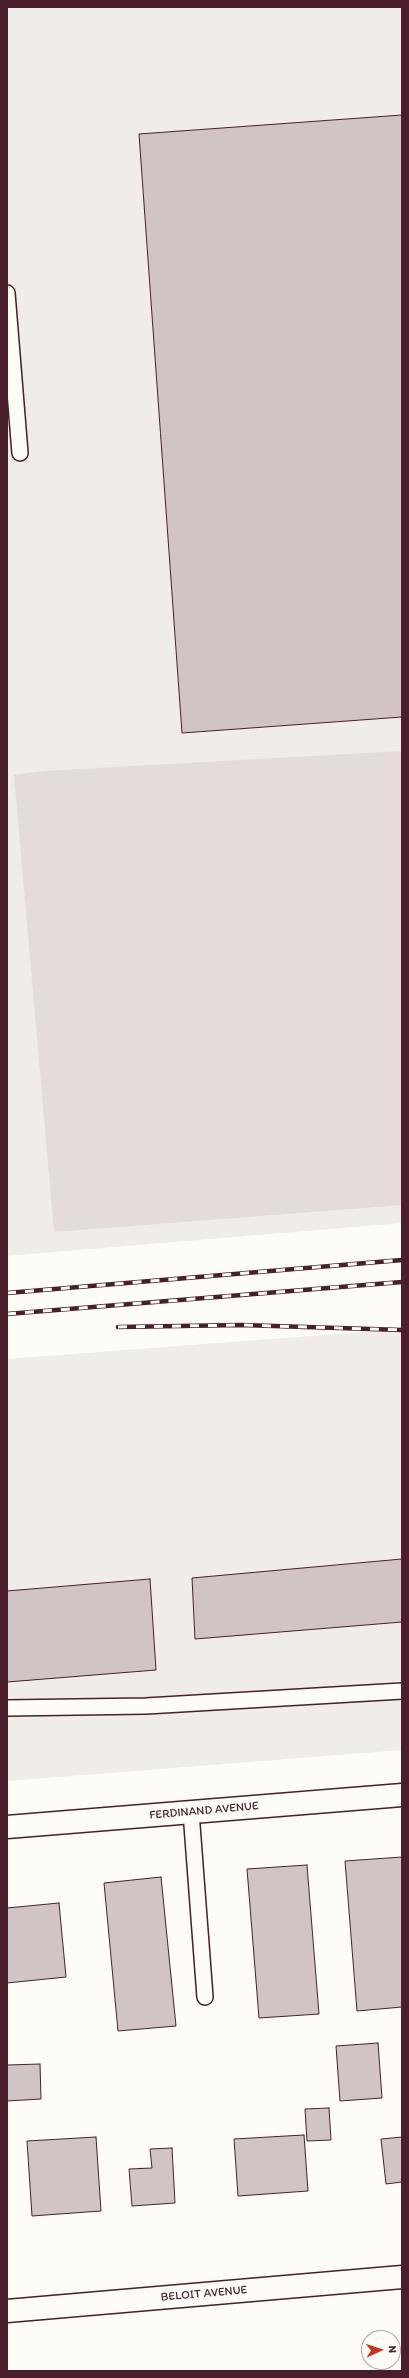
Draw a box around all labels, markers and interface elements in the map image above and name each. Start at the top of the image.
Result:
street label: FERDINAND AVENUE [149,1799,259,1823]
street label: BELOIT AVENUE [160,2283,248,2305]
north arrow [361,2330,401,2370]
text: N [386,2345,399,2353]

